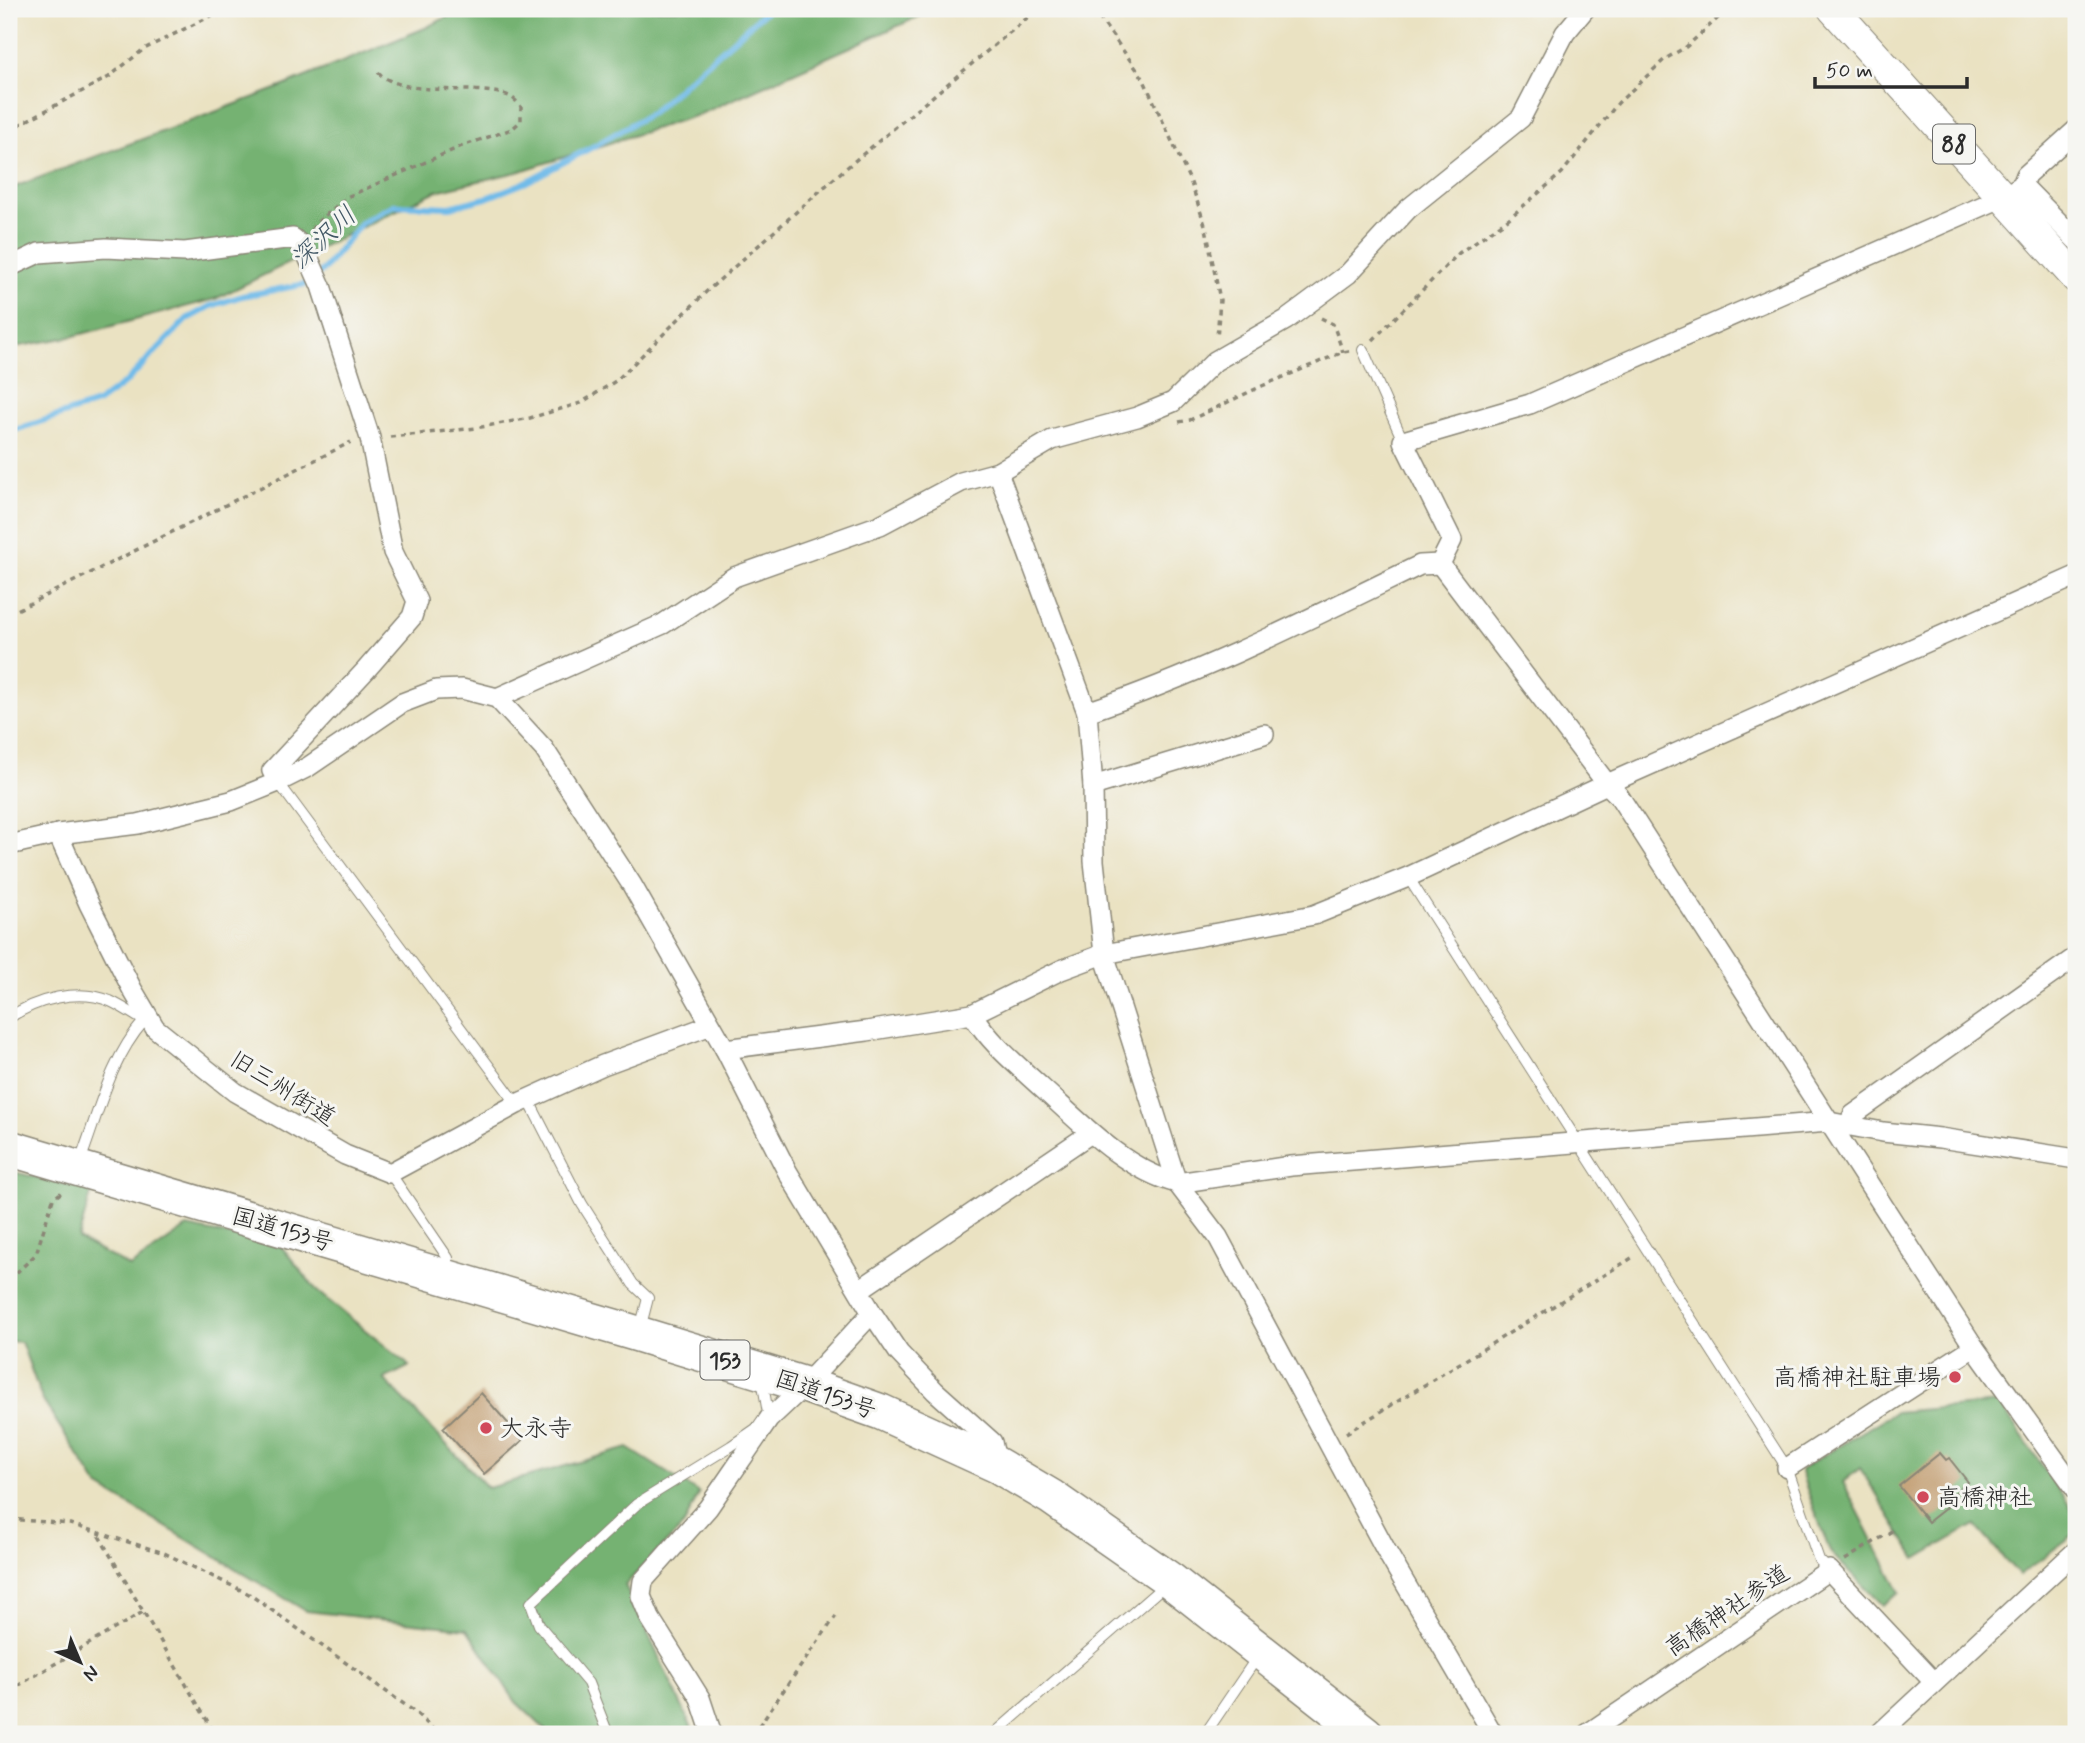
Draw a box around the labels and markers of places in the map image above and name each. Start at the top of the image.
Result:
place label: 高橋神社駐車場 [1773,1363,1941,1394]
marker: 高橋神社駐車場 [1947,1369,1963,1385]
place label: 大永寺 [500,1414,572,1445]
marker: 大永寺 [478,1420,494,1436]
place label: 高橋神社 [1937,1483,2033,1514]
marker: 高橋神社 [1915,1489,1931,1505]

